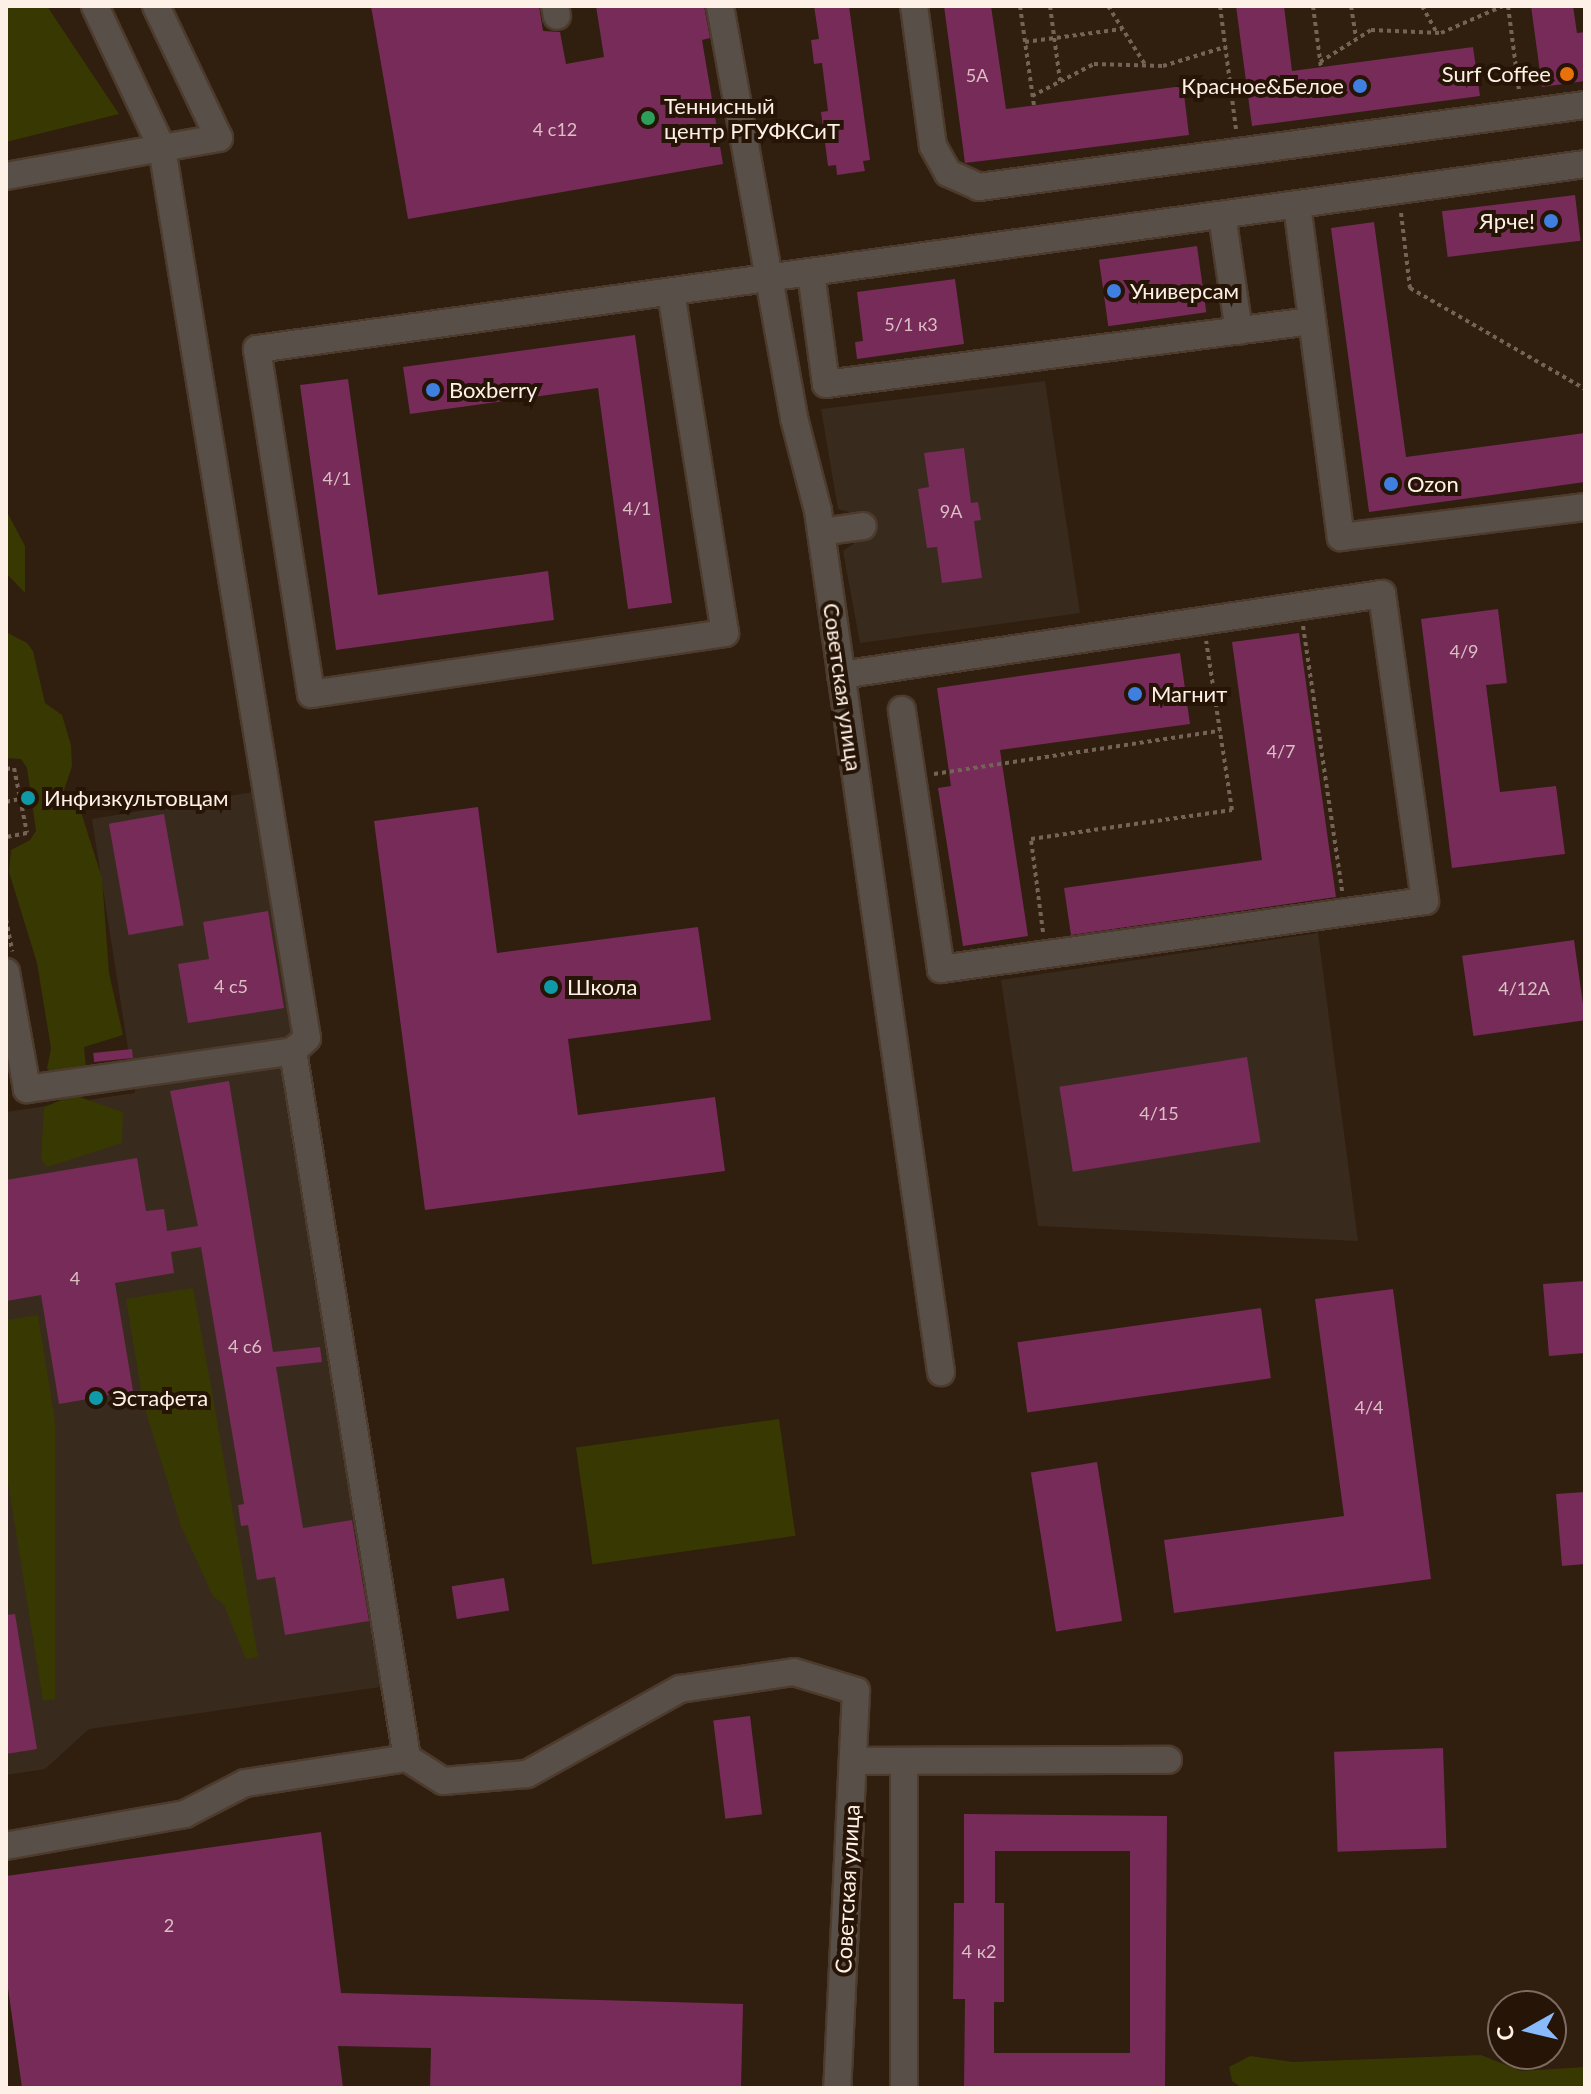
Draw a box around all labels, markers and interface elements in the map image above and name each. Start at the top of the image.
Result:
place label: Surf Coffee [1441,61,1551,87]
house number: 5А [966,64,988,86]
marker: Surf Coffee [1558,65,1576,83]
place label: Красное&Белое [1181,73,1344,99]
marker: Красное&Белое [1351,77,1369,95]
place label: Теннисный центр РГУФКСиТ [664,92,840,144]
marker: Теннисный центр РГУФКСиТ [639,109,657,127]
house number: 4 с12 [533,118,577,140]
place label: Ярче! [1479,208,1535,234]
marker: Ярче! [1542,212,1560,230]
place label: Универсам [1130,278,1239,304]
marker: Универсам [1105,282,1123,300]
house number: 5/1 к3 [884,313,938,335]
place label: Boxberry [449,377,537,403]
marker: Boxberry [424,381,442,399]
house number: 4/1 [322,467,352,489]
place label: Ozon [1407,471,1459,497]
marker: Ozon [1382,475,1400,493]
house number: 4/1 [622,497,652,519]
house number: 9А [940,500,962,522]
street label: Советская улица [818,601,868,773]
house number: 4/9 [1449,640,1479,662]
place label: Магнит [1151,681,1227,707]
marker: Магнит [1126,685,1144,703]
house number: 4/7 [1266,740,1296,762]
place label: Инфизкультовцам [44,785,228,811]
marker: Инфизкультовцам [19,789,37,807]
place label: Школа [567,974,637,1000]
house number: 4 c5 [214,975,248,997]
house number: 4/12А [1498,977,1550,999]
marker: Школа [542,978,560,996]
house number: 4/15 [1139,1102,1179,1124]
house number: 4 [70,1267,80,1289]
house number: 4 c6 [228,1335,262,1357]
place label: Эстафета [112,1385,208,1411]
marker: Эстафета [87,1389,105,1407]
house number: 4/4 [1354,1396,1384,1418]
street label: Советская улица [829,1804,865,1974]
house number: 2 [164,1914,174,1936]
house number: 4 к2 [962,1940,996,1962]
north arrow [1487,1990,1567,2070]
text: С [1490,2024,1519,2042]

